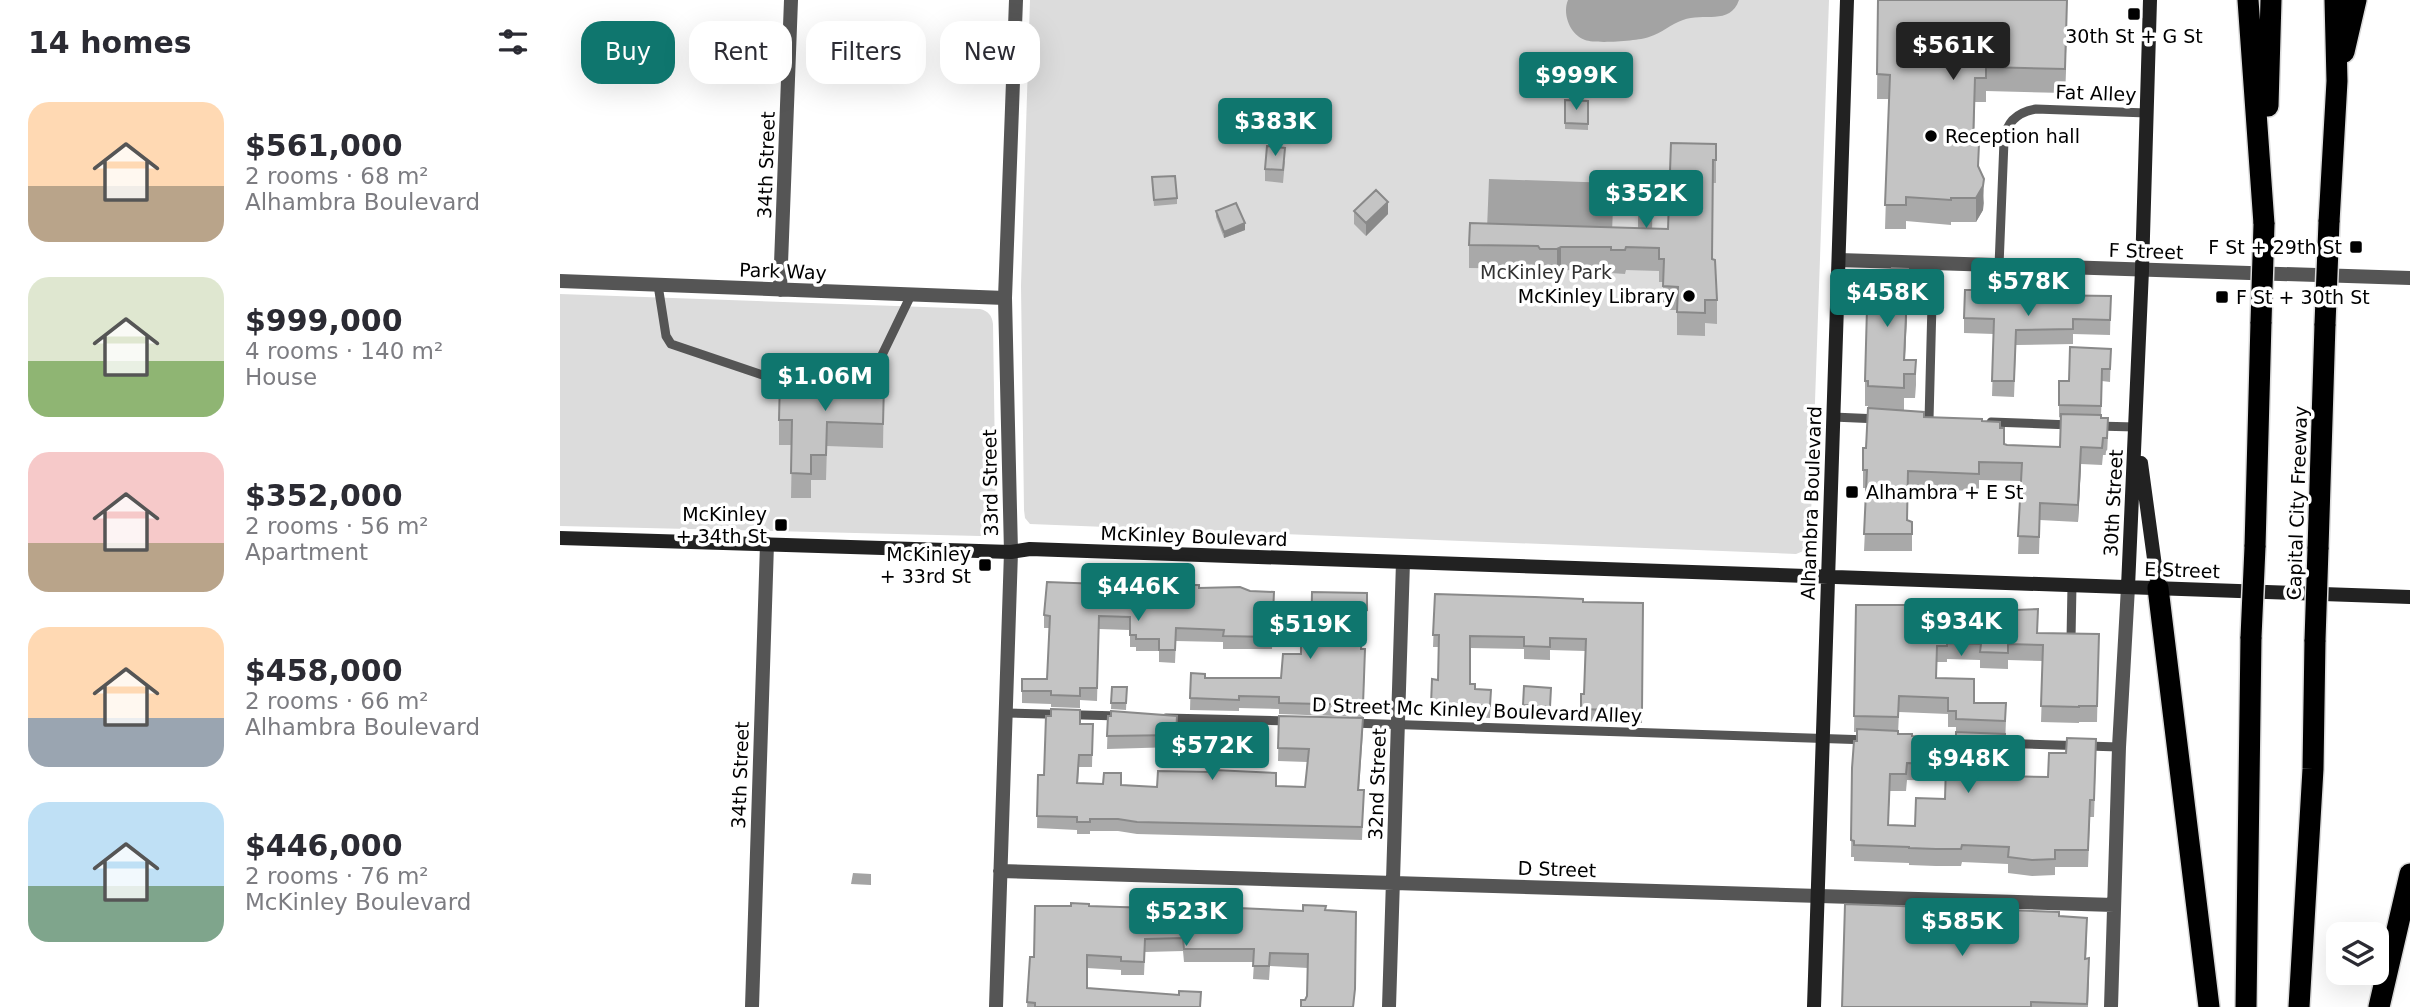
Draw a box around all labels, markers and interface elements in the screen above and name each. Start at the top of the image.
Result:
marker: 30th St + G St [2126,6,2142,22]
chip: Buy [581,21,675,84]
chip: Rent [689,21,792,84]
chip: Filters [806,21,926,84]
chip: New [940,21,1040,84]
pin: $561K [1904,22,2002,82]
icon: filters [494,23,532,61]
text: 14 homes [28,25,192,60]
place label: 30th St + G St [2065,25,2203,47]
text: $561K [1912,32,1994,58]
pin: $999K [1527,52,1625,112]
text: $999K [1535,62,1617,88]
street label: Fat Alley [2055,81,2137,105]
pin: $383K [1226,99,1324,158]
text: $383K [1234,108,1316,134]
street label: 34th Street [753,111,779,219]
place label: Reception hall [1945,125,2080,147]
text: $561,000 [245,128,403,163]
marker: Reception hall [1923,128,1939,144]
icon: home [84,130,168,214]
text: 2 rooms · 68 m² [245,163,429,189]
pin: $352K [1597,170,1695,230]
text: $352K [1605,180,1687,206]
text: Alhambra Boulevard [245,189,480,215]
place label: F St + 29th St [2208,236,2342,258]
street label: F Street [2108,239,2184,263]
marker: F St + 29th St [2348,239,2364,255]
street label: Park Way [739,258,827,284]
pin: $578K [1979,258,2077,318]
park label: McKinley Park [1480,261,1612,283]
text: $578K [1987,268,2069,294]
pin: $458K [1838,270,1936,329]
text: $458K [1846,279,1928,305]
place label: McKinley Library [1518,285,1675,307]
place label: F St + 30th St [2236,286,2370,308]
marker: McKinley Library [1681,288,1697,304]
marker: F St + 30th St [2214,289,2230,305]
text: $999,000 [245,303,403,338]
icon: home [84,305,168,389]
text: 4 rooms · 140 m² [245,338,443,364]
pin: $1.06M [768,354,882,413]
text: $1.06M [777,363,873,389]
text: House [245,364,317,390]
street label: Capital City Freeway [2283,405,2311,601]
street label: Alhambra Boulevard [1797,406,1825,600]
street label: 33rd Street [978,429,1002,537]
street label: 30th Street [2099,449,2127,557]
text: $352,000 [245,478,403,513]
icon: home [84,480,168,564]
place label: Alhambra + E St [1866,481,2024,503]
marker: Alhambra + E St [1844,484,1860,500]
place label: McKinley + 34th St [676,503,767,547]
text: 2 rooms · 56 m² [245,513,429,539]
marker: McKinley + 34th St [773,517,789,533]
street label: McKinley Boulevard [1100,522,1288,550]
text: Apartment [245,539,368,565]
place label: McKinley + 33rd St [880,543,971,587]
marker: McKinley + 33rd St [977,557,993,573]
street label: E Street [2144,558,2220,582]
pin: $446K [1089,564,1187,623]
text: $446K [1097,573,1179,599]
pin: $934K [1912,598,2010,658]
pin: $519K [1261,602,1359,661]
text: $934K [1920,608,2002,634]
text: $519K [1269,611,1351,637]
text: $458,000 [245,653,403,688]
icon: home [84,655,168,739]
text: 2 rooms · 66 m² [245,688,429,714]
street label: D Street Mc Kinley Boulevard Alley [1312,693,1642,727]
text: Alhambra Boulevard [245,714,480,740]
street label: 34th Street [727,721,753,829]
pin: $572K [1163,722,1261,782]
street label: 32nd Street [1364,728,1390,840]
text: $572K [1171,732,1253,758]
pin: $948K [1919,736,2017,795]
text: $948K [1927,745,2009,771]
text: $446,000 [245,828,403,863]
icon: home [84,830,168,914]
street label: D Street [1517,857,1597,881]
text: 2 rooms · 76 m² [245,863,429,889]
pin: $523K [1137,888,1235,948]
text: McKinley Boulevard [245,889,471,915]
text: $523K [1145,898,1227,924]
pin: $585K [1913,898,2011,958]
text: $585K [1921,908,2003,934]
map controls [2326,922,2389,985]
button: layers [2326,922,2389,985]

